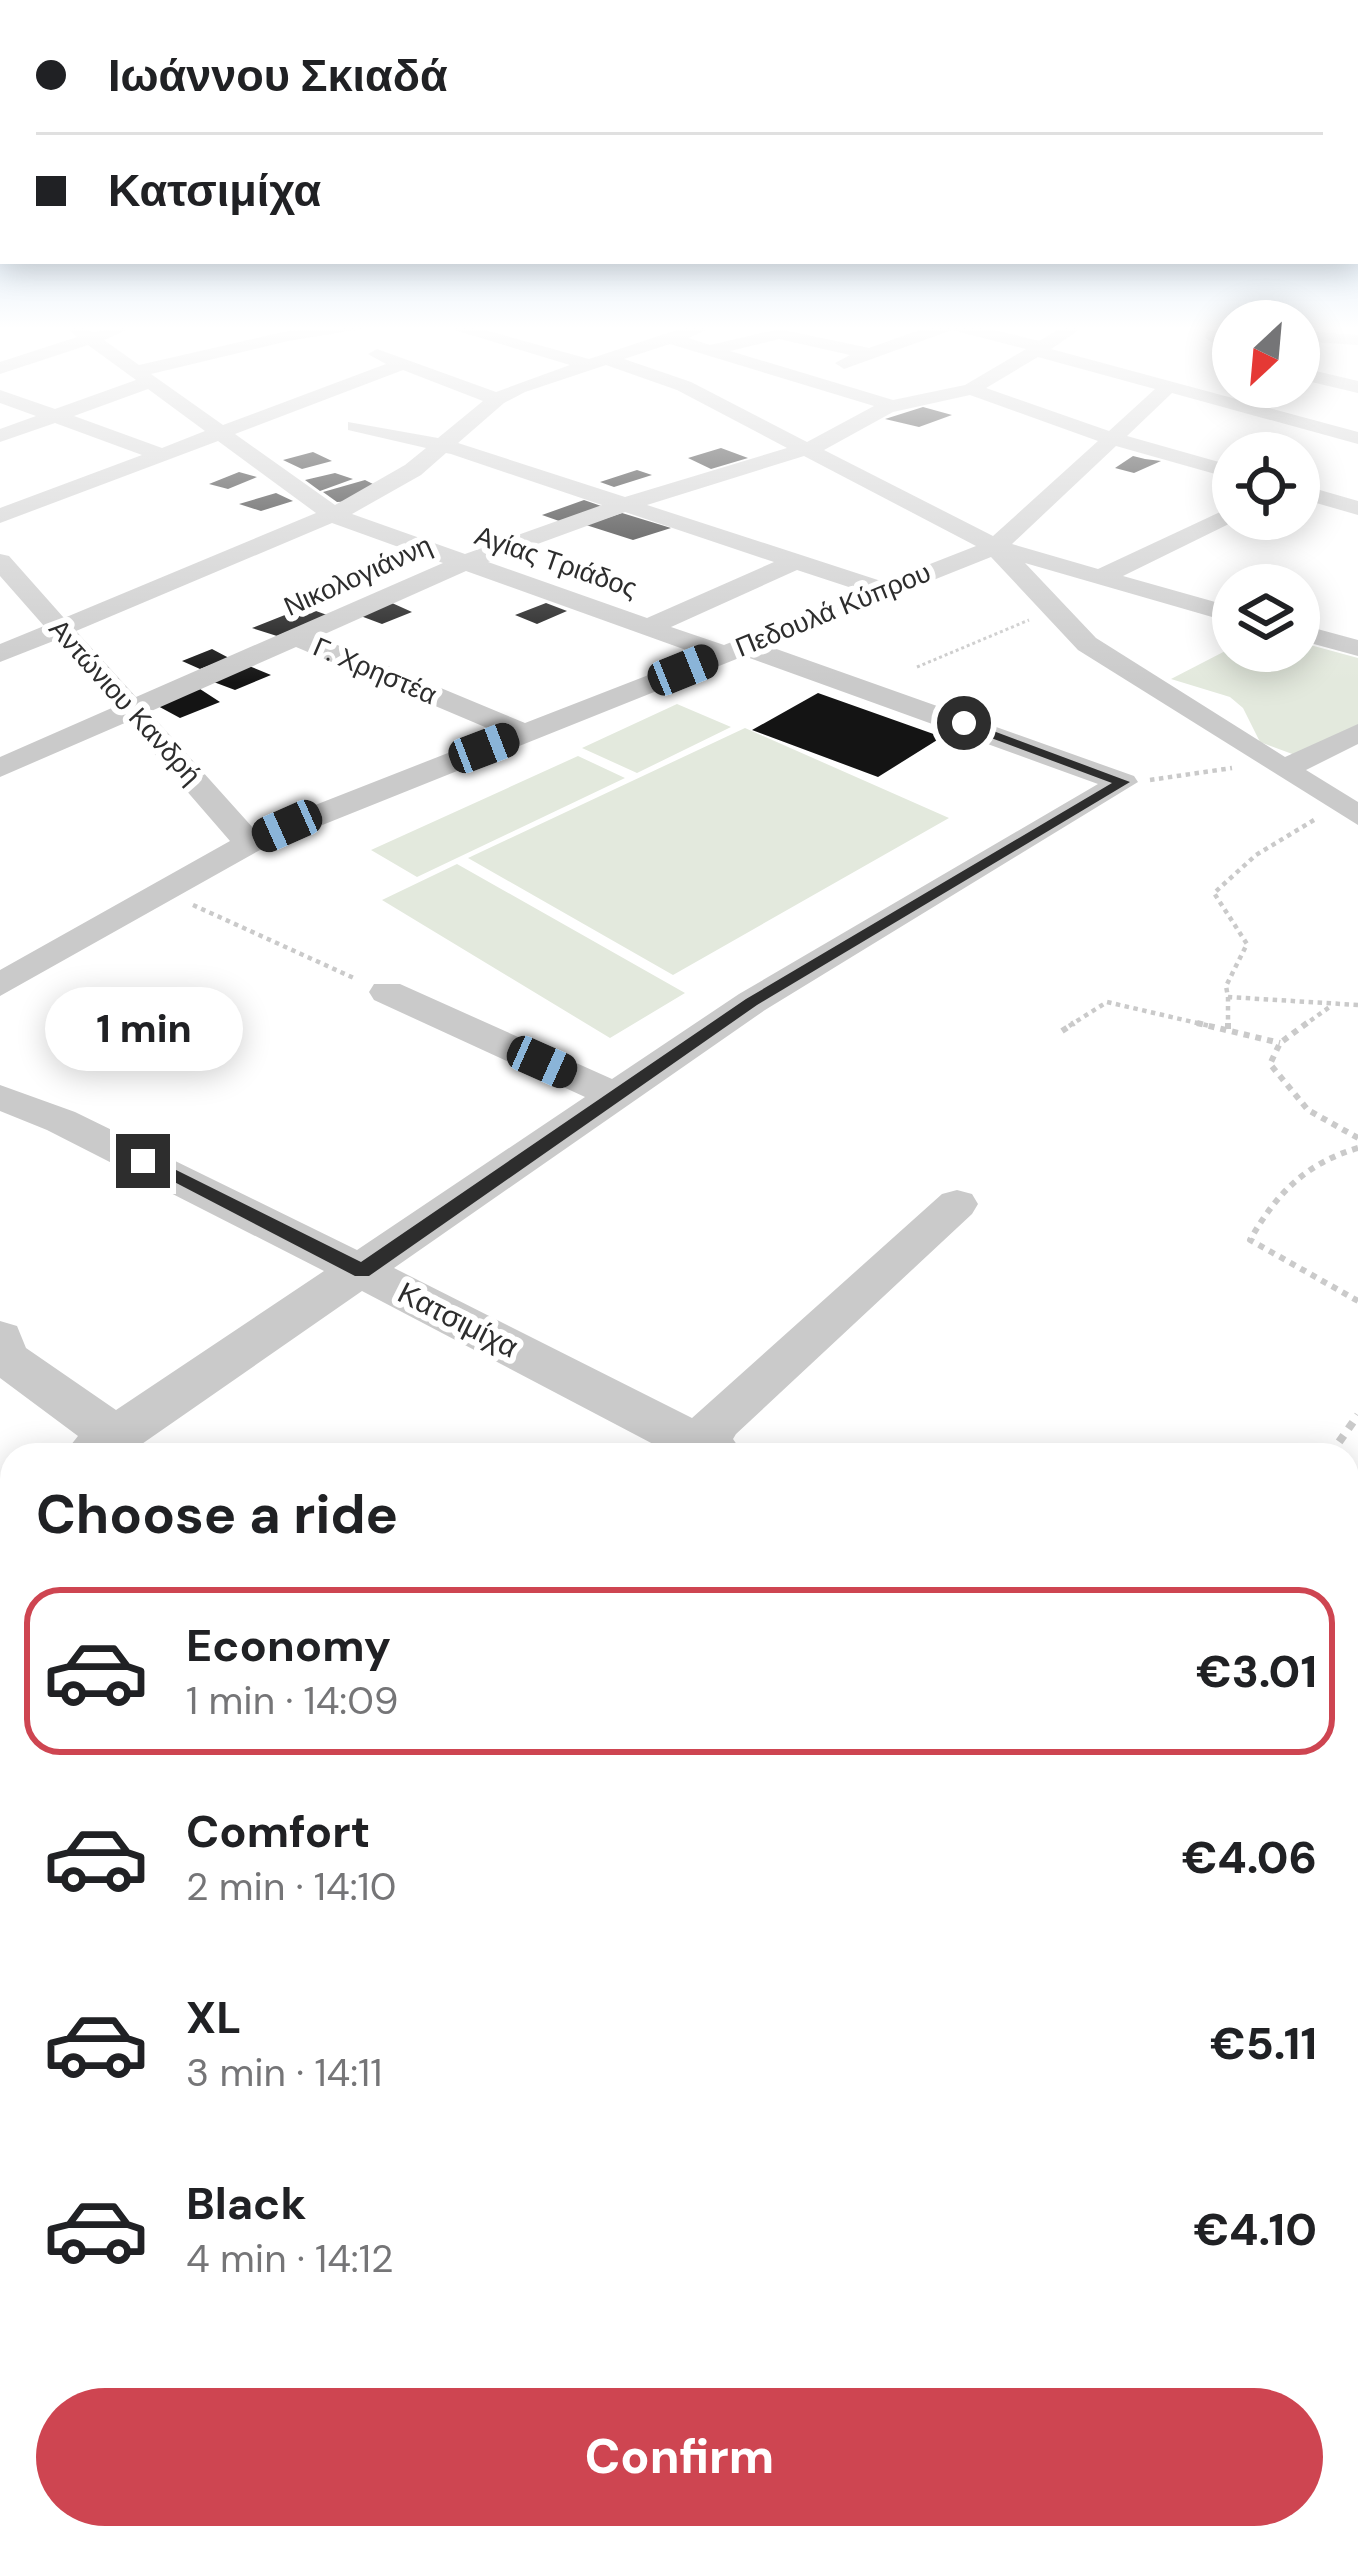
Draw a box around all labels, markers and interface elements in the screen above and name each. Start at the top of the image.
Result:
text: Ιωάννου Σκιαδά [108,46,448,105]
text: Κατσιμίχα [108,161,321,220]
north arrow [1212,300,1320,408]
map controls [1212,300,1320,672]
button: locate [1212,432,1320,540]
street label: Αγίας Τριάδος [470,517,642,606]
street label: Νικολογιάννη [278,527,437,624]
street label: Πεδουλά Κύπρου [730,554,936,665]
button: layers [1212,564,1320,672]
street label: Αντώνιου Κανδρή [42,612,209,792]
street label: Γ. Χρηστέα [308,629,442,712]
car [643,640,723,700]
route start [937,696,991,750]
car [444,718,524,778]
car [247,795,327,857]
callout: 1 min [44,987,242,1071]
text: 1 min [96,1003,192,1054]
car [502,1031,582,1093]
route end [116,1134,170,1188]
street label: Κατσιμίχα [392,1273,525,1366]
text: Choose a ride [36,1479,398,1550]
text: Economy [186,1616,391,1675]
icon: car [42,1617,150,1725]
text: €3.01 [1196,1642,1317,1701]
text: 1 min · 14:09 [186,1675,398,1726]
text: Comfort [186,1802,370,1861]
icon: car [42,1803,150,1911]
text: €4.06 [1182,1828,1317,1887]
text: 2 min · 14:10 [186,1861,396,1912]
text: XL [186,1988,241,2047]
icon: car [42,1989,150,2097]
text: €5.11 [1210,2014,1317,2073]
text: 3 min · 14:11 [186,2047,382,2098]
text: Black [186,2174,306,2233]
icon: car [42,2175,150,2283]
text: €4.10 [1193,2200,1317,2259]
text: 4 min · 14:12 [186,2233,393,2284]
button: Confirm [36,2388,1323,2526]

